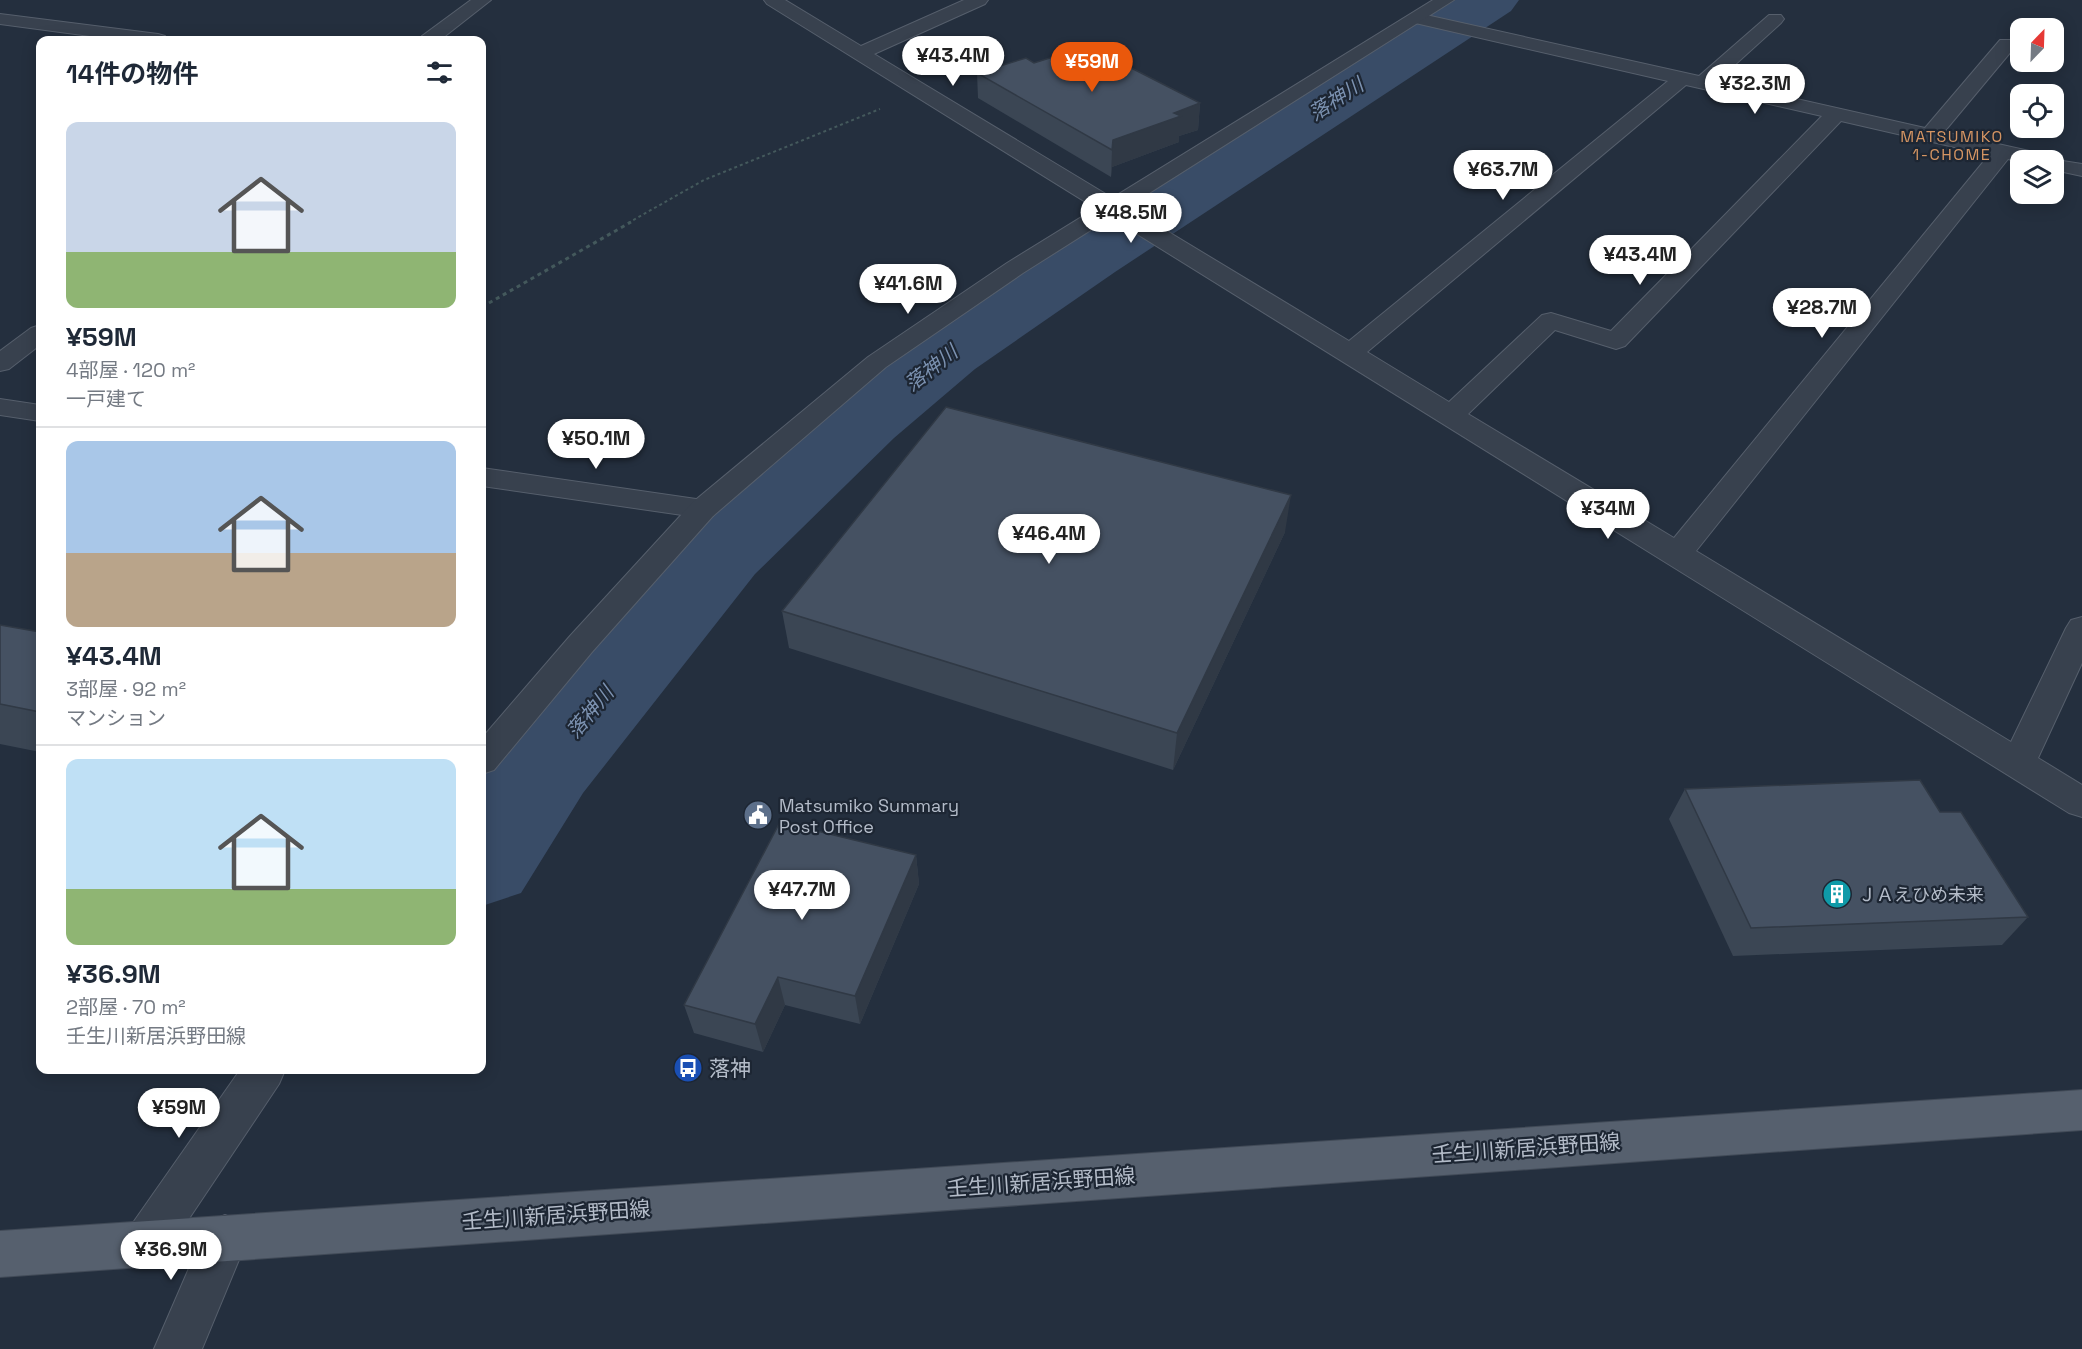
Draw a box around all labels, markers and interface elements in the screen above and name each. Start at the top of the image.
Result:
north arrow [2010,18,2064,72]
map controls [2010,18,2064,204]
pin: ¥43.4M [904,36,1002,87]
text: ¥43.4M [916,42,990,68]
pin: ¥59M [1056,42,1128,93]
text: ¥59M [1065,48,1119,74]
icon: filters [423,56,456,89]
text: 14件の物件 [66,57,198,91]
pin: ¥32.3M [1706,64,1804,115]
text: ¥32.3M [1719,70,1791,96]
water label: 落神川 [1304,71,1370,126]
button: locate [2010,84,2064,138]
district label: MATSUMIKO 1-CHOME [1900,126,2004,165]
pin: ¥63.7M [1454,150,1552,201]
button: layers [2010,150,2064,204]
text: ¥63.7M [1468,156,1538,182]
icon: home [207,161,315,269]
pin: ¥48.5M [1082,193,1180,244]
text: ¥48.5M [1095,199,1167,225]
pin: ¥43.4M [1591,235,1689,286]
text: ¥43.4M [1603,241,1677,267]
pin: ¥41.6M [859,264,957,315]
text: ¥41.6M [873,270,943,296]
pin: ¥28.7M [1773,288,1871,339]
text: ¥28.7M [1787,294,1857,320]
text: ¥59M [66,320,137,354]
water label: 落神川 [899,338,964,397]
text: 4部屋 · 120 m² [66,357,195,383]
text: 一戸建て [66,386,146,412]
pin: ¥50.1M [547,419,645,470]
text: ¥50.1M [562,425,630,451]
icon: home [207,480,315,588]
pin: ¥34M [1572,489,1644,540]
text: ¥34M [1581,495,1635,521]
pin: ¥46.4M [1000,514,1098,565]
text: ¥46.4M [1012,520,1086,546]
text: ¥43.4M [66,639,162,673]
text: 3部屋 · 92 m² [66,676,186,702]
water label: 落神川 [561,679,621,743]
text: マンション [66,705,166,731]
place label: Matsumiko Summary Post Office [779,794,959,838]
icon: home [207,798,315,906]
public building icon: Matsumiko Summary Post Office [742,799,774,831]
pin: ¥47.7M [753,870,851,921]
text: ¥47.7M [768,876,836,902]
building icon: ＪＡえひめ未来 [1821,878,1853,910]
place label: ＪＡえひめ未来 [1858,883,1984,906]
text: ¥36.9M [66,957,161,991]
text: 2部屋 · 70 m² [66,994,186,1020]
text: 壬生川新居浜野田線 [66,1023,246,1049]
bus stop icon: 落神 [672,1052,704,1084]
place label: 落神 [709,1055,751,1082]
pin: ¥59M [143,1088,215,1139]
text: ¥59M [152,1094,206,1120]
street label: 壬生川新居浜野田線 [1431,1128,1621,1168]
street label: 壬生川新居浜野田線 [946,1162,1136,1202]
street label: 壬生川新居浜野田線 [461,1195,651,1235]
pin: ¥36.9M [122,1230,220,1281]
text: ¥36.9M [135,1236,207,1262]

